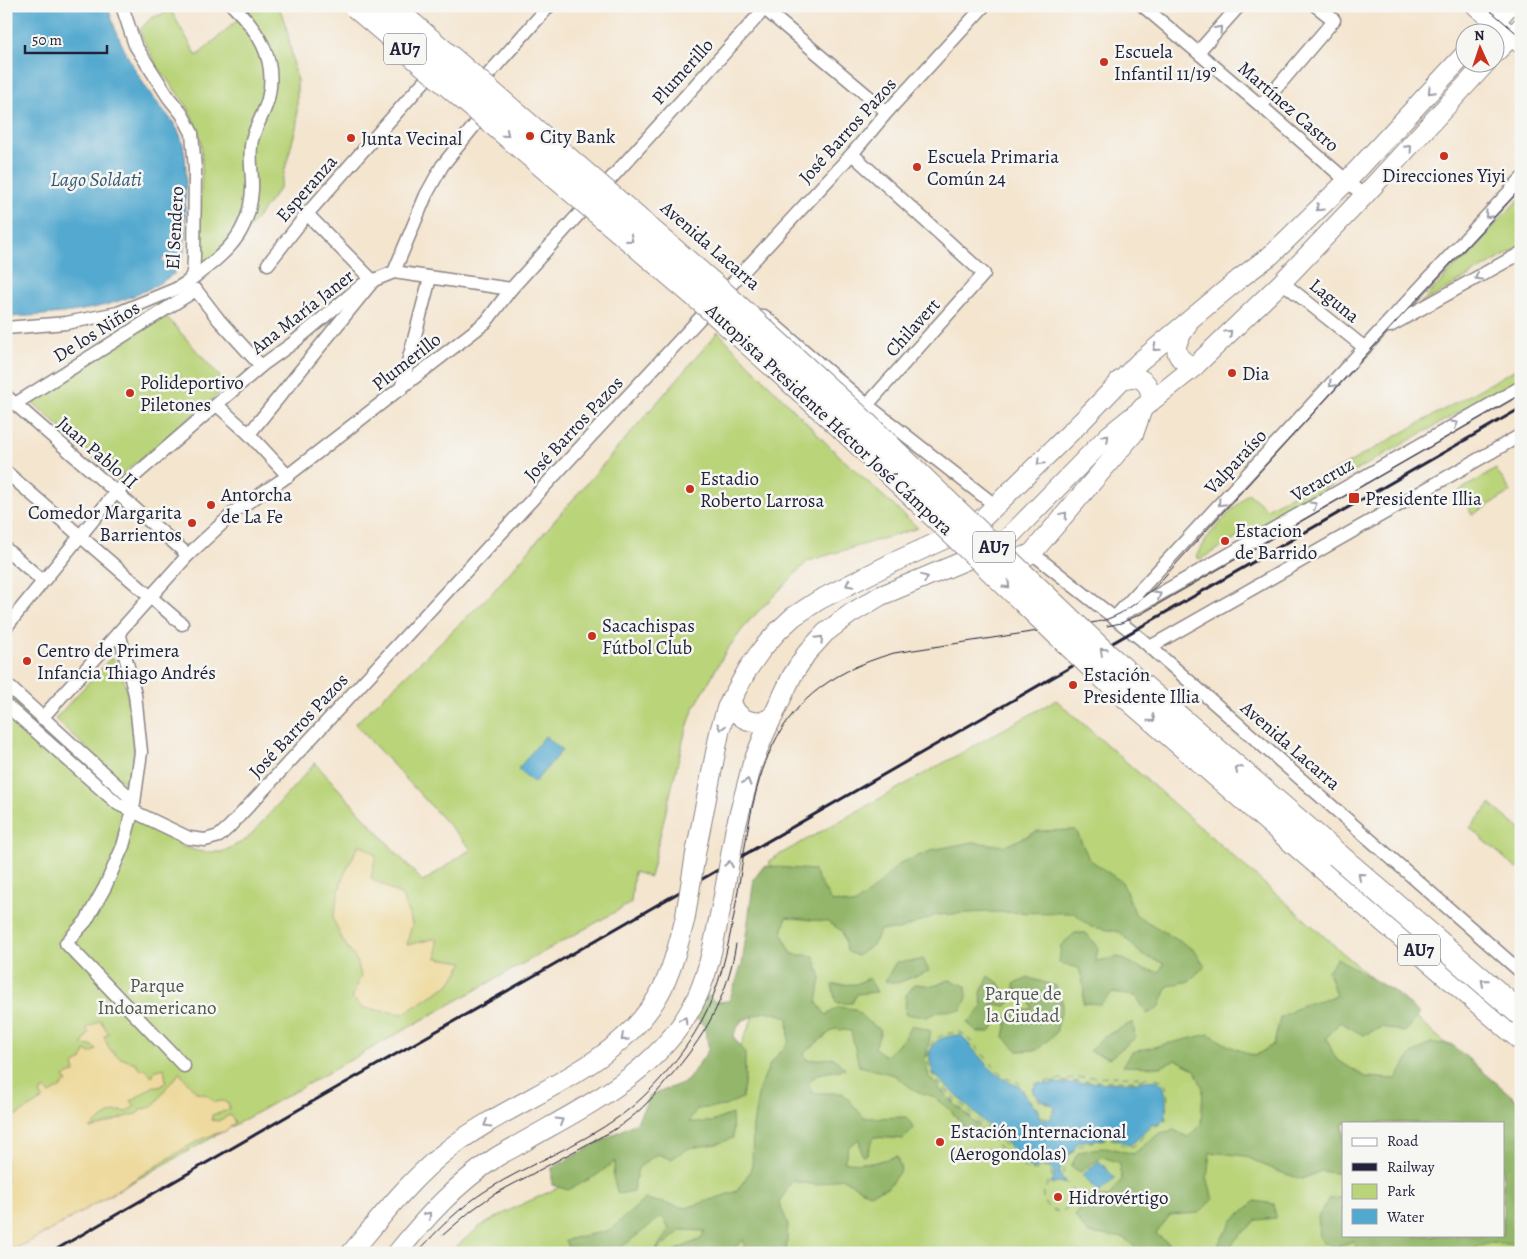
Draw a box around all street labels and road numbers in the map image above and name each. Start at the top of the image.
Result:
street label: Plumerillo [646,33,720,110]
road number: AU7 [384,34,426,64]
street label: Martínez Castro [1232,56,1345,158]
street label: José Barros Pazos [793,72,903,190]
street label: Esperanza [270,149,343,228]
street label: El Sendero [160,186,190,270]
street label: Avenida Lacarra [654,194,766,296]
street label: Ana María Janer [245,263,360,361]
street label: Laguna [1304,273,1365,329]
street label: Chilavert [879,293,946,363]
street label: De los Niños [48,295,145,369]
street label: Autopista Presidente Héctor José Cámpora [699,297,959,542]
street label: Plumerillo [367,327,447,397]
street label: José Barros Pazos [518,370,629,487]
street label: Juan Pablo II [51,410,143,495]
street label: Valparaíso [1198,423,1273,501]
street label: Veracruz [1285,451,1359,509]
road number: AU7 [973,532,1015,562]
street label: José Barros Pazos [243,667,354,784]
street label: Avenida Lacarra [1234,694,1346,796]
road number: AU7 [1398,934,1440,966]

